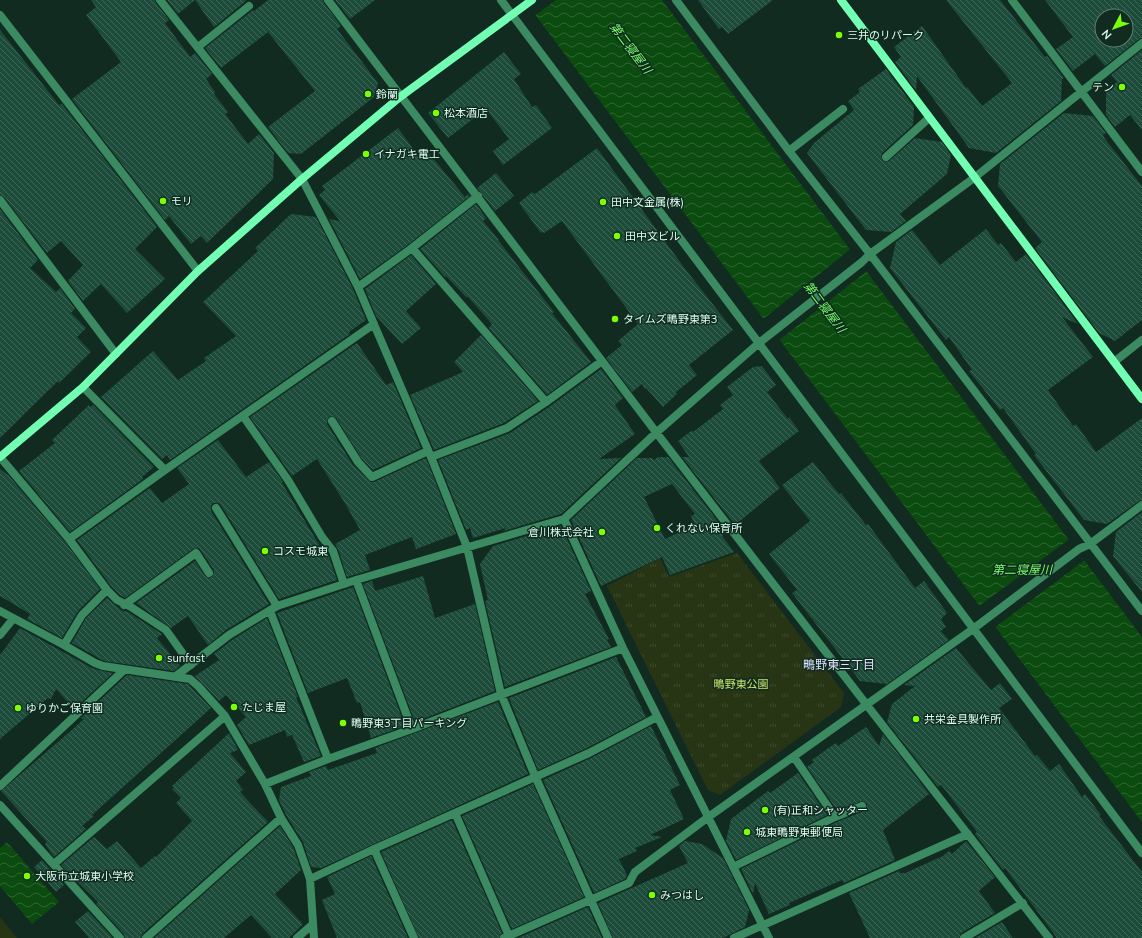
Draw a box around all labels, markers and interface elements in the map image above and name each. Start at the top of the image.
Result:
north arrow [1094,8,1134,48]
water label: 第二寝屋川 [607,20,656,78]
text: N [1098,27,1114,42]
place label: 三井のリパーク [847,28,924,42]
marker: 三井のリパーク [834,30,844,40]
place label: テン [1092,80,1114,94]
marker: テン [1117,82,1127,92]
place label: 鈴蘭 [376,87,398,101]
marker: 鈴蘭 [363,89,373,99]
place label: 松本酒店 [444,106,488,120]
marker: 松本酒店 [431,108,441,118]
place label: イナガキ電工 [374,147,440,161]
marker: イナガキ電工 [361,149,371,159]
place label: モリ [171,194,193,208]
place label: 田中文金属(株) [611,195,684,209]
marker: モリ [158,196,168,206]
marker: 田中文金属(株) [598,197,608,207]
place label: 田中文ビル [625,229,680,243]
marker: 田中文ビル [612,231,622,241]
water label: 第二寝屋川 [801,279,850,337]
place label: タイムズ鴫野東第3 [623,312,717,326]
marker: タイムズ鴫野東第3 [610,314,620,324]
place label: くれない保育所 [665,521,743,535]
marker: くれない保育所 [652,523,662,533]
place label: 倉川株式会社 [528,525,594,539]
marker: 倉川株式会社 [597,527,607,537]
place label: コスモ城東 [273,544,328,558]
marker: コスモ城東 [260,546,270,556]
water label: 第二寝屋川 [992,562,1054,577]
place label: sunfast [167,651,205,665]
marker: sunfast [154,653,164,663]
district label: 鴫野東三丁目 [803,657,875,672]
park label: 鴫野東公園 [714,677,769,691]
place label: たじま屋 [242,700,286,714]
place label: ゆりかご保育園 [26,701,103,715]
marker: たじま屋 [229,702,239,712]
marker: ゆりかご保育園 [13,703,23,713]
place label: 共栄金具製作所 [924,712,1002,726]
marker: 共栄金具製作所 [911,714,921,724]
place label: 鴫野東3丁目パーキング [351,716,467,730]
marker: 鴫野東3丁目パーキング [338,718,348,728]
place label: (有)正和シャッター [773,803,868,817]
marker: (有)正和シャッター [760,805,770,815]
place label: 城東鴫野東郵便局 [755,825,843,839]
marker: 城東鴫野東郵便局 [742,827,752,837]
place label: 大阪市立城東小学校 [35,869,134,883]
marker: 大阪市立城東小学校 [22,871,32,881]
place label: みつはし [660,888,704,902]
marker: みつはし [647,890,657,900]

